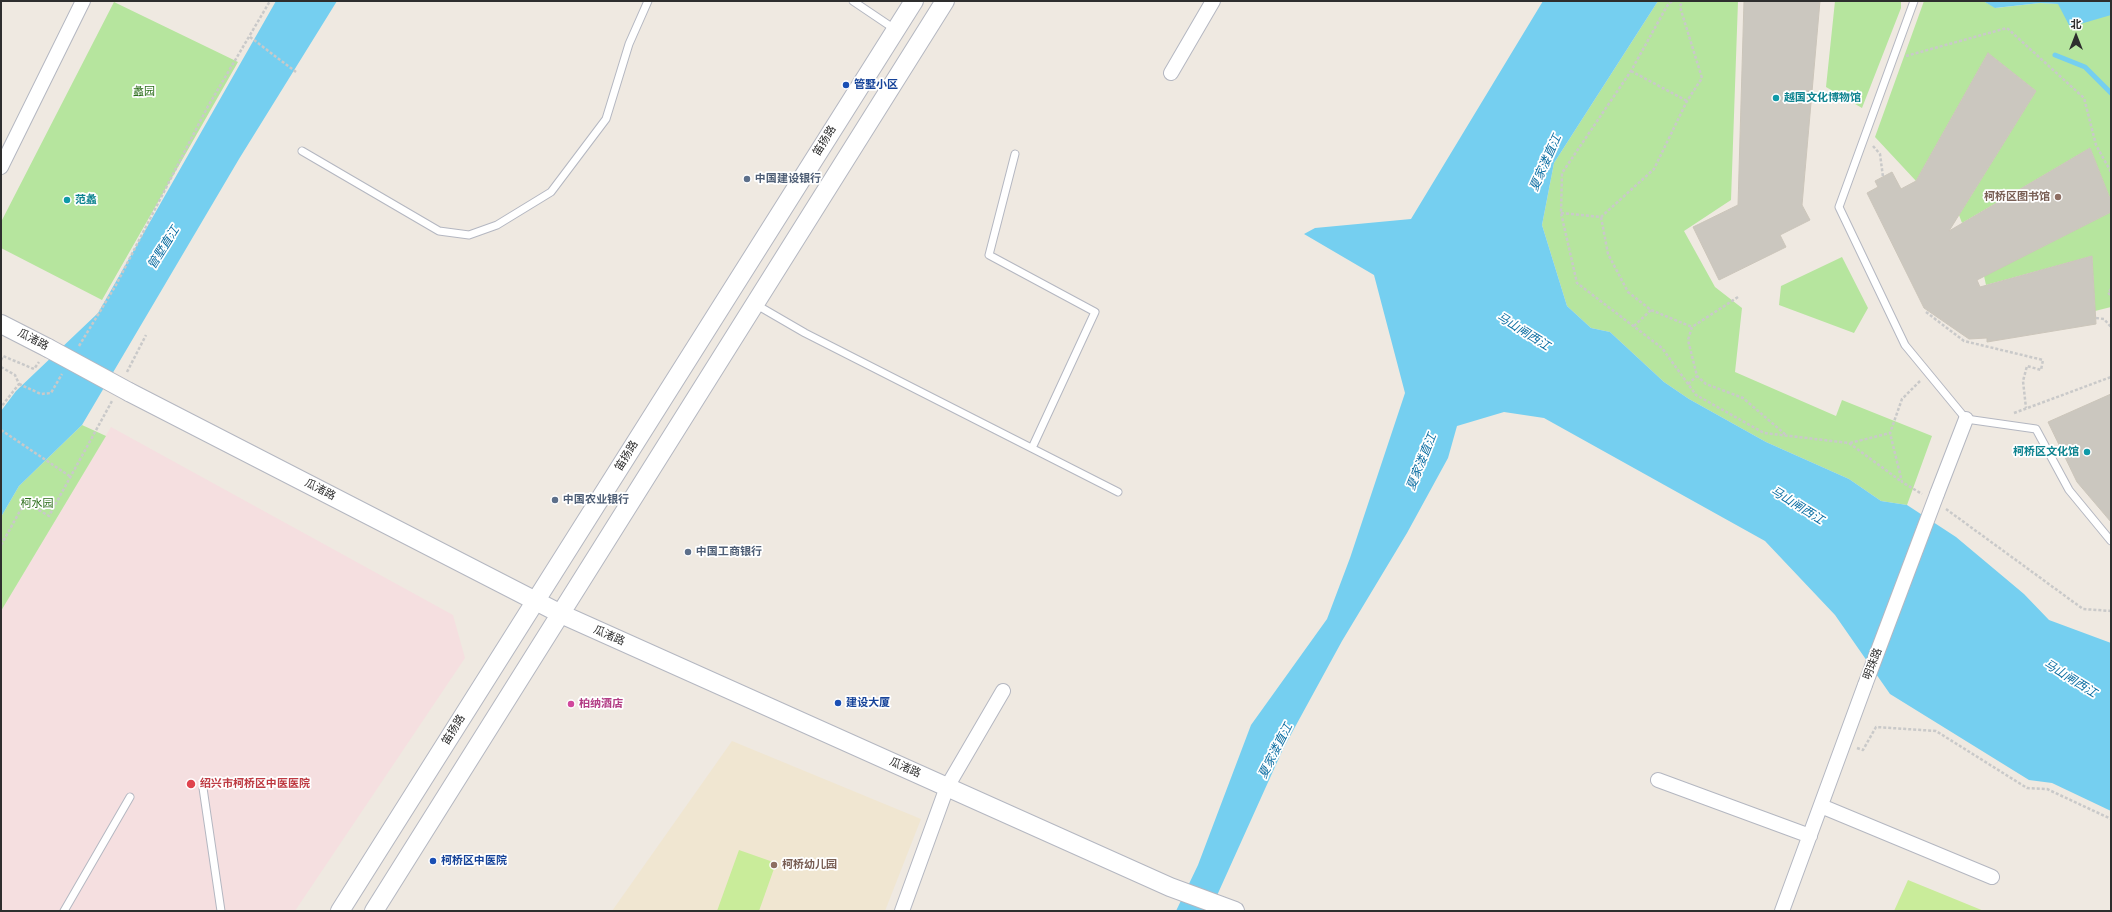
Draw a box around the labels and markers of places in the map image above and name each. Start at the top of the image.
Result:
place label: 管墅小区 [854,78,898,92]
marker: 管墅小区 [841,80,851,90]
place label: 越国文化博物馆 [1784,91,1861,105]
marker: 越国文化博物馆 [1771,93,1781,103]
place label: 中国建设银行 [755,172,821,186]
marker: 中国建设银行 [742,174,752,184]
place label: 柯桥区图书馆 [1984,190,2050,204]
marker: 柯桥区图书馆 [2053,192,2063,202]
place label: 范蠡 [75,193,97,207]
marker: 范蠡 [62,195,72,205]
place label: 柯桥区文化馆 [2013,445,2079,459]
marker: 柯桥区文化馆 [2082,447,2092,457]
place label: 中国农业银行 [563,493,629,507]
marker: 中国农业银行 [550,495,560,505]
place label: 中国工商银行 [696,545,762,559]
marker: 中国工商银行 [683,547,693,557]
place label: 建设大厦 [846,696,890,710]
place label: 柏纳酒店 [579,697,623,711]
marker: 建设大厦 [833,698,843,708]
marker: 柏纳酒店 [566,699,576,709]
place label: 绍兴市柯桥区中医医院 [200,777,310,791]
marker: 绍兴市柯桥区中医医院 [185,778,197,790]
place label: 柯桥区中医院 [441,854,507,868]
marker: 柯桥区中医院 [428,856,438,866]
place label: 柯桥幼儿园 [782,858,837,872]
marker: 柯桥幼儿园 [769,860,779,870]

